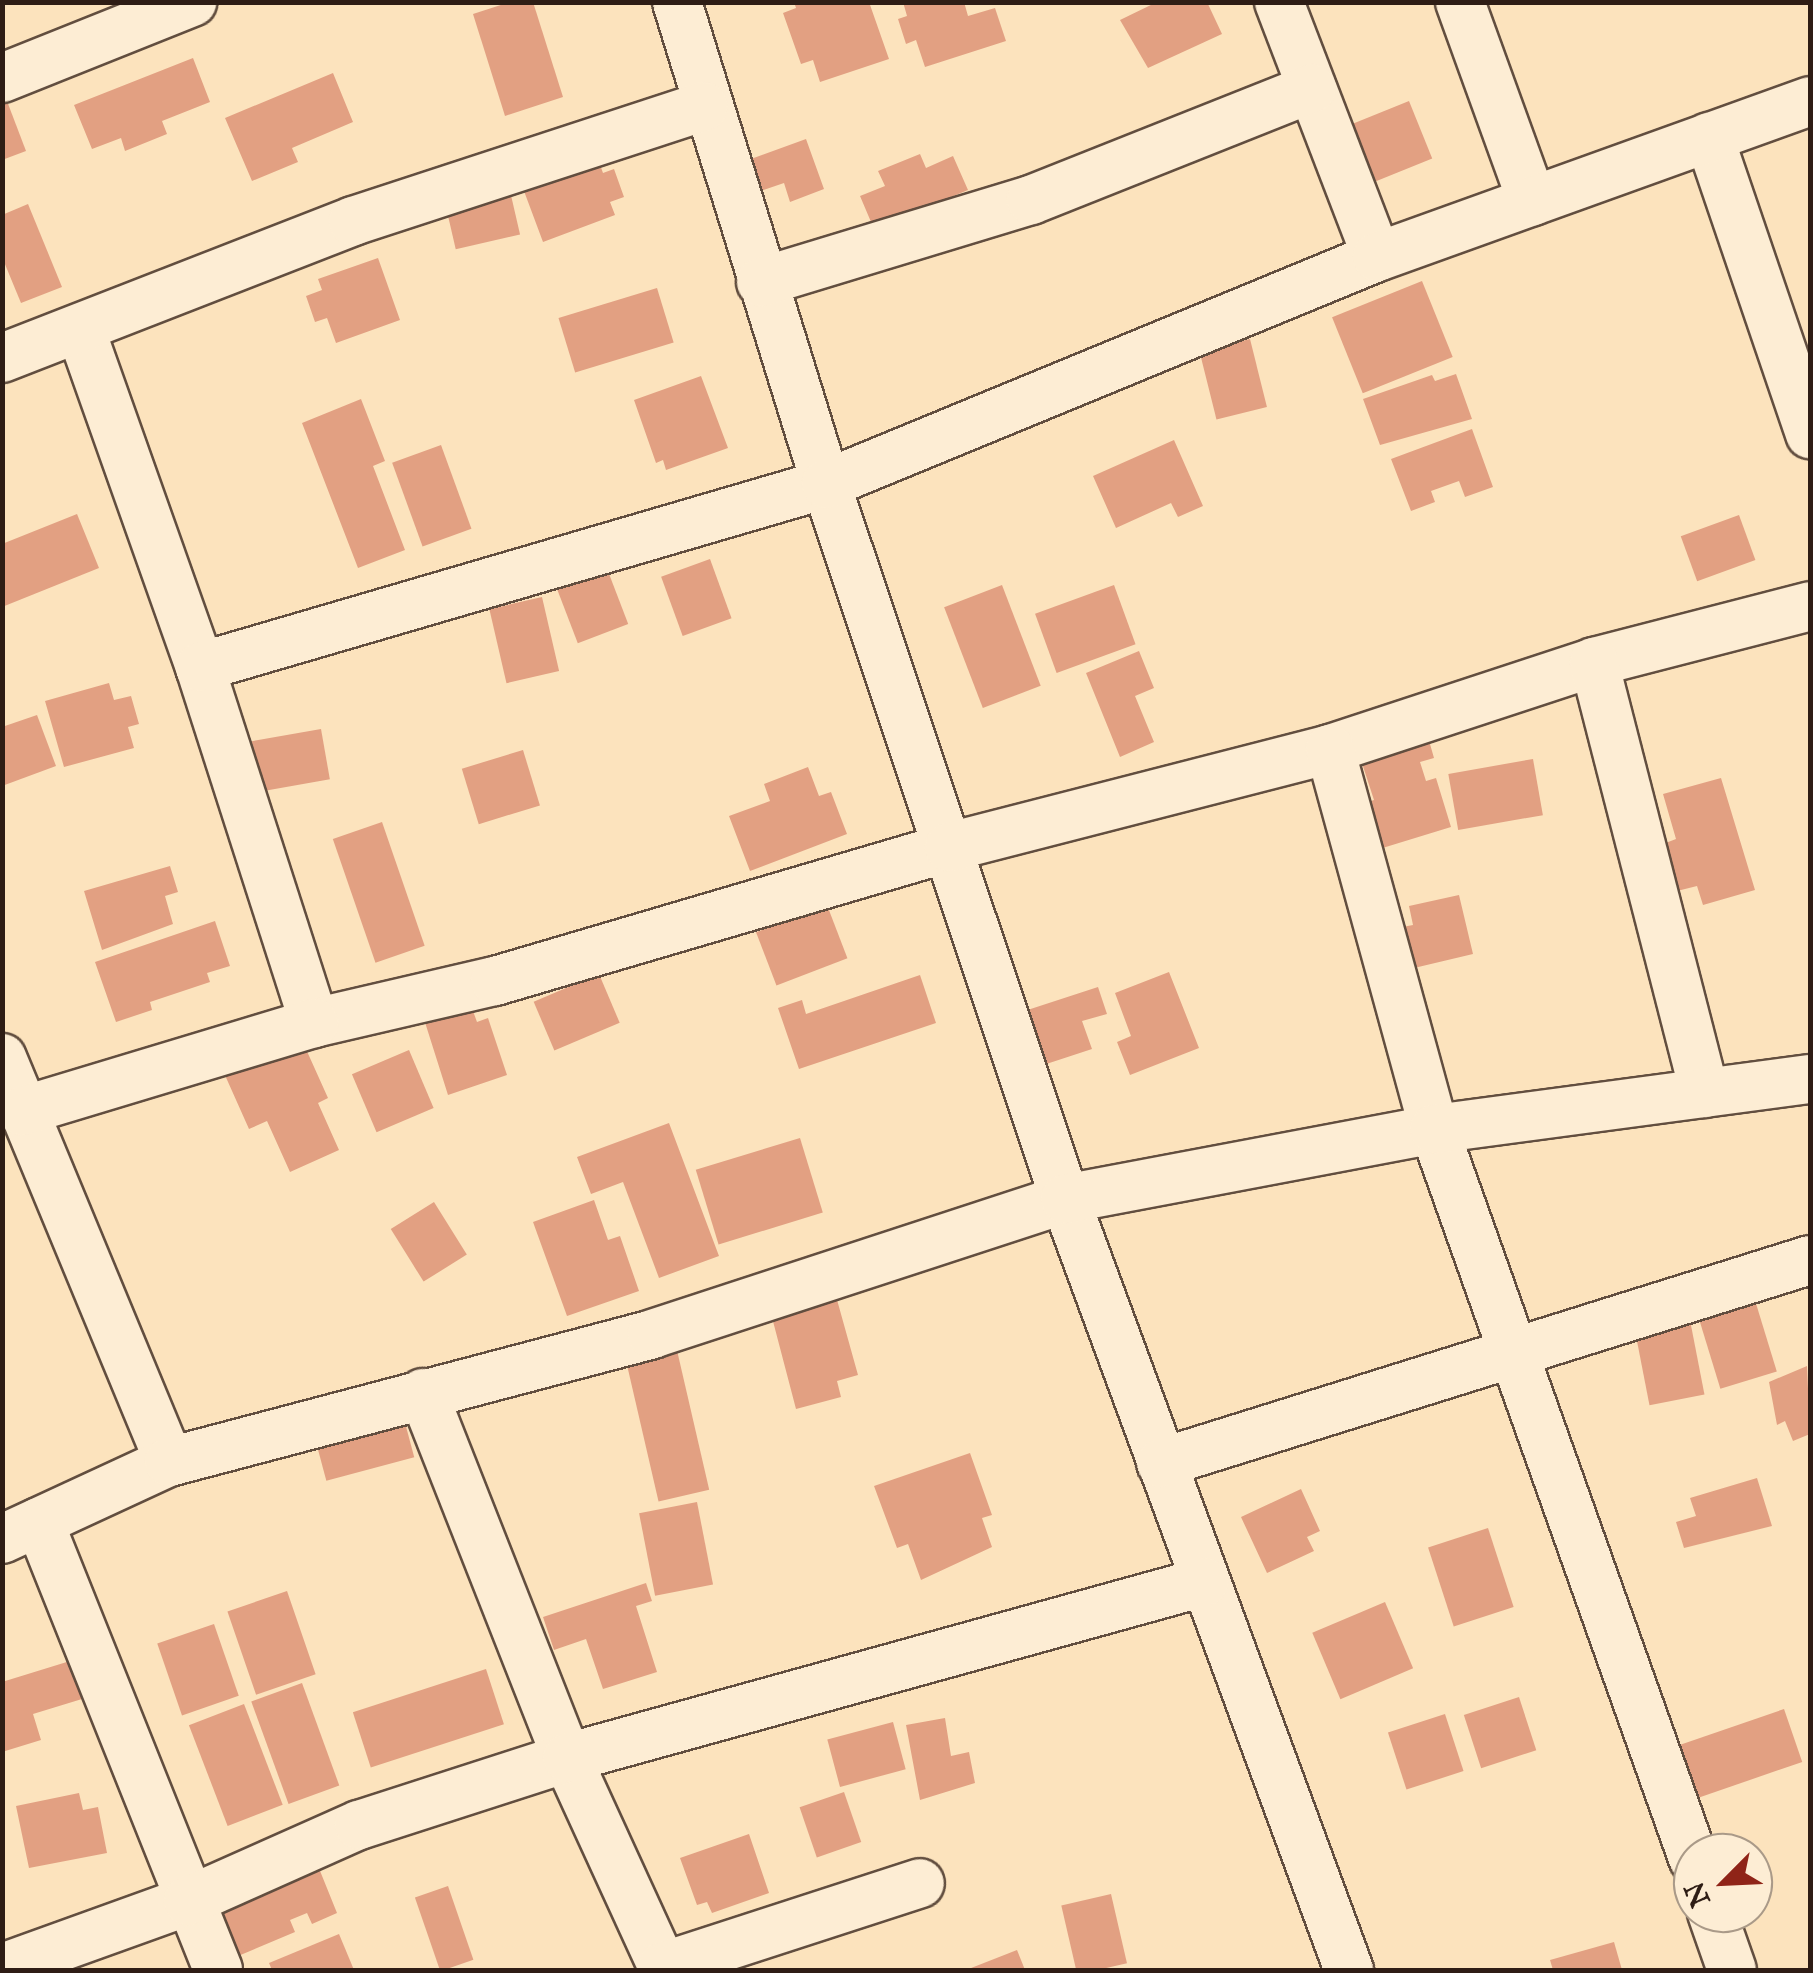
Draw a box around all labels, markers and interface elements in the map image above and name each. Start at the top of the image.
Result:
north arrow [1673,1833,1773,1933]
text: N [1676,1877,1718,1913]

